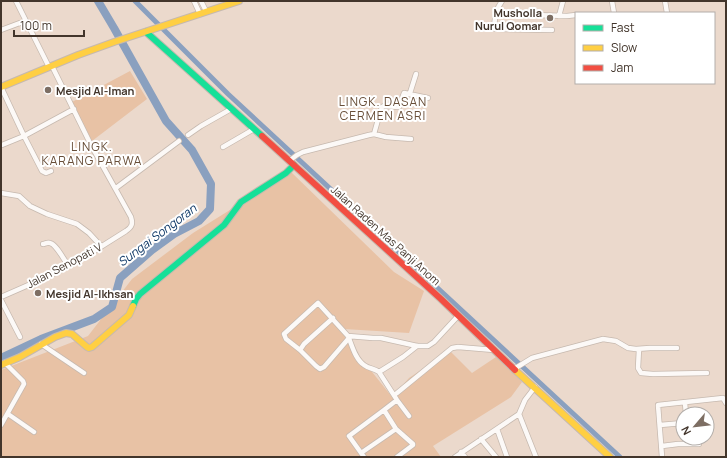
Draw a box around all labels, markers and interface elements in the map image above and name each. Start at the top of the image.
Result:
place label: Musholla Nurul Qomar [475,5,543,33]
scale bar [14,12,84,38]
legend [575,12,715,84]
marker: Musholla Nurul Qomar [545,13,555,23]
text: 100 m [20,17,52,34]
text: Fast [611,19,635,36]
text: Slow [611,39,637,56]
text: Jam [611,59,633,76]
place label: Mesjid Al-Iman [56,83,135,98]
marker: Mesjid Al-Iman [43,85,53,95]
district label: LINGK. DASAN CERMEN ASRI [339,93,427,124]
district label: LINGK. KARANG PARWA [42,138,142,169]
street label: Jalan Raden Mas Panji Anom [328,182,444,288]
water label: Sungai Songoran [114,199,200,270]
street label: Jalan Senopati V [24,239,105,291]
place label: Mesjid Al-Ikhsan [46,286,133,301]
marker: Mesjid Al-Ikhsan [33,288,43,298]
north arrow [675,406,715,446]
text: N [677,424,694,438]

